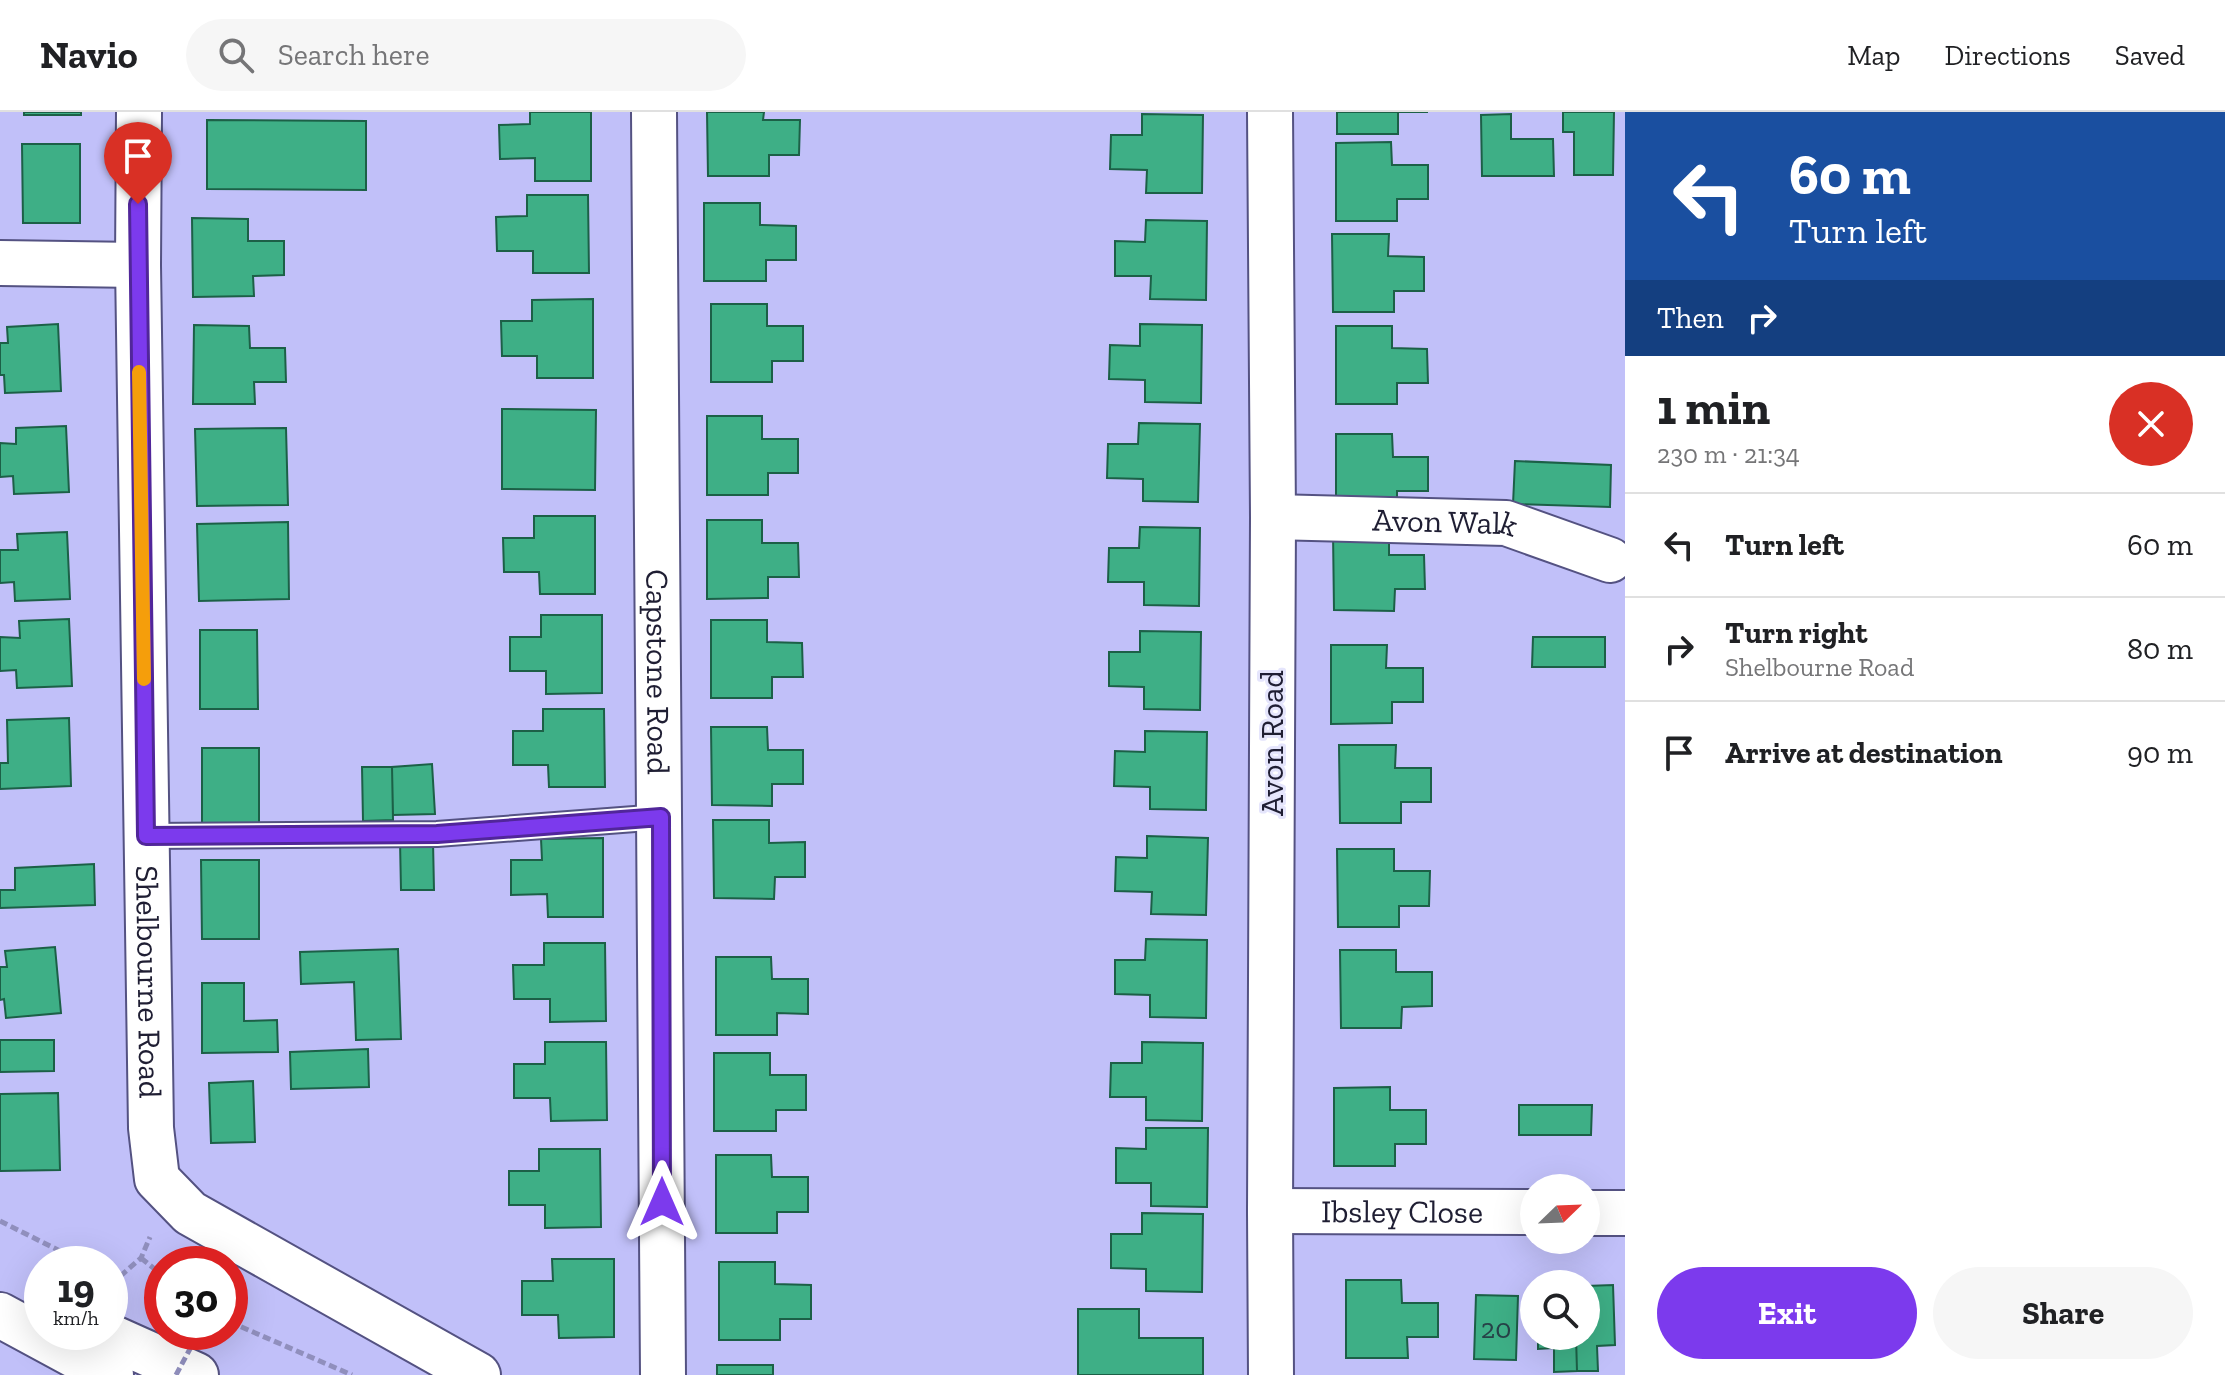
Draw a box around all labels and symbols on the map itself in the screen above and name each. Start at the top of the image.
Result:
pin [104,122,172,204]
street label: Avon Walk [1372,501,1524,545]
street label: Capstone Road [638,569,678,775]
street label: Avon Road [1253,670,1291,816]
street label: Shelbourne Road [128,865,170,1099]
position arrow [620,1160,704,1244]
north arrow [1520,1174,1600,1254]
street label: Ibsley Close [1321,1192,1483,1231]
speed limit sign: 30 [144,1246,248,1350]
house number: 20 [1481,1312,1511,1345]

